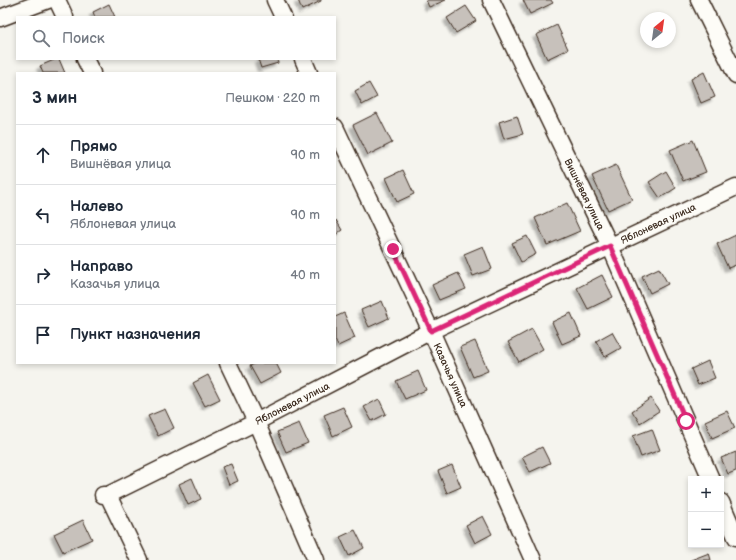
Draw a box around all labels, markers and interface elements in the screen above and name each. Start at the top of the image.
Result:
north arrow [640,12,676,48]
search box [16,16,336,60]
icon: search [30,27,52,49]
text: Поиск [62,29,105,48]
text: 3 мин [32,88,77,108]
text: Пешком · 220 m [225,90,320,106]
text: Прямо [70,137,117,156]
icon: ahead [32,144,54,166]
text: 90 m [291,147,320,163]
text: Вишнёвая улица [70,156,171,172]
street label: Вишнёвая улица [562,157,607,232]
text: Налево [70,197,123,216]
street label: Яблоневая улица [619,201,698,247]
icon: left [32,204,54,226]
text: 90 m [291,207,320,223]
text: Яблоневая улица [70,216,176,232]
route end [384,240,402,258]
text: Направо [70,257,133,276]
icon: right [32,264,54,286]
text: 40 m [290,267,320,283]
text: Казачья улица [70,276,160,292]
icon: arrive [32,324,54,346]
text: Пункт назначения [70,325,201,344]
street label: Казачья улица [431,341,470,409]
street label: Яблоневая улица [253,380,332,428]
route start [677,412,695,430]
map controls [688,476,724,548]
button: + [688,476,724,512]
button: − [688,512,724,548]

